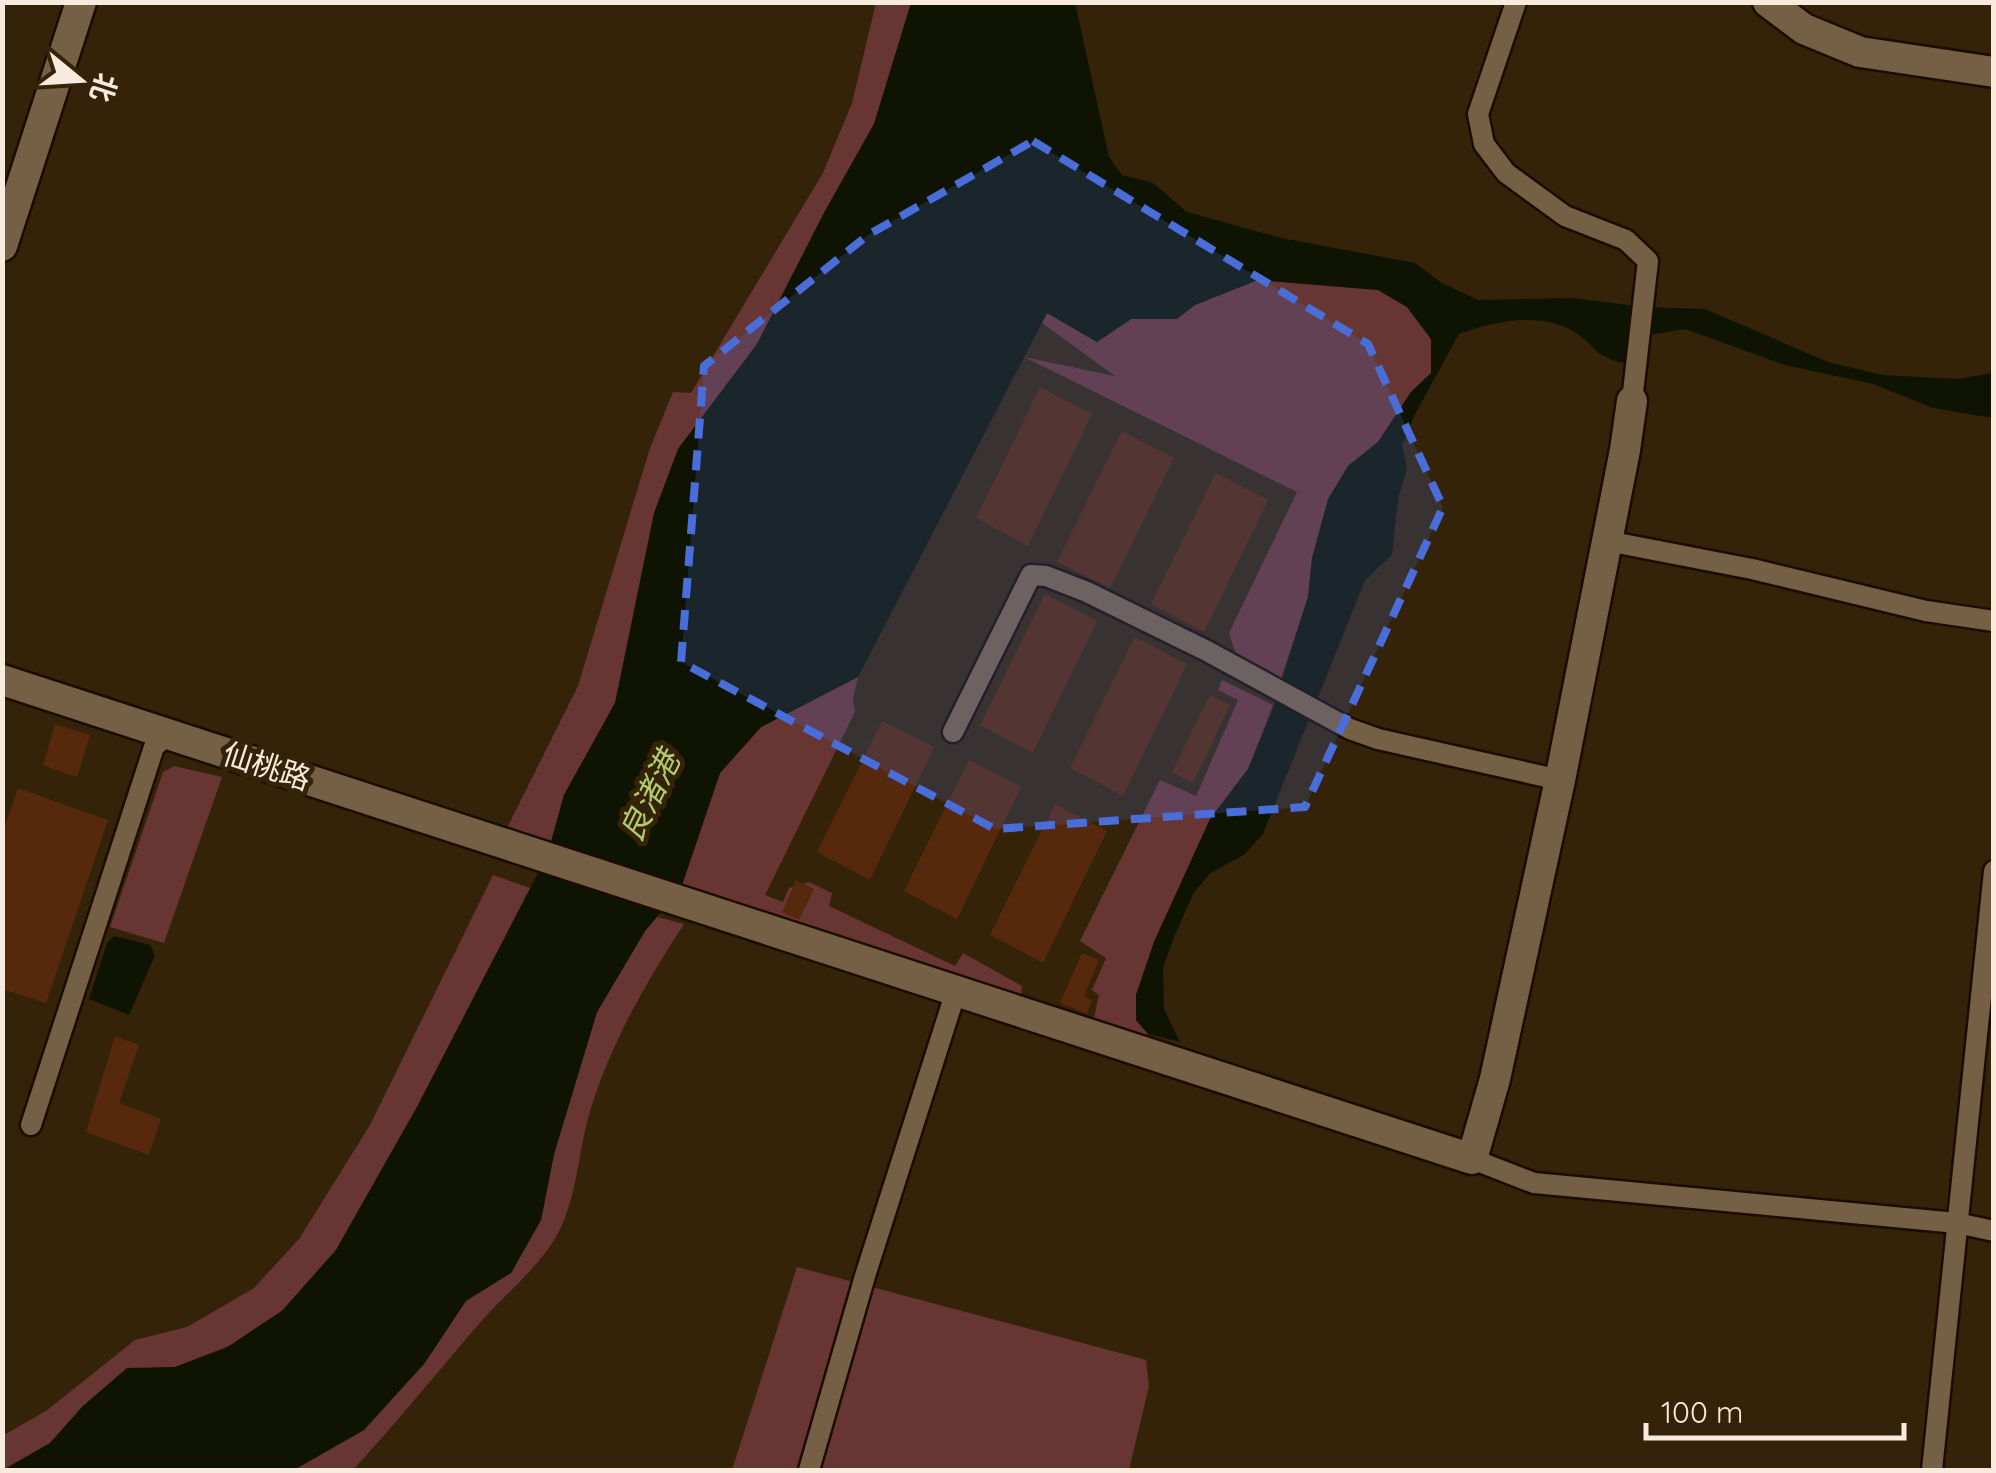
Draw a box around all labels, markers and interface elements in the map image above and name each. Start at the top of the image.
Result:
north arrow [30,30,130,130]
text: 北 [83,69,125,107]
street label: 仙桃路 [218,734,316,798]
water label: 良渚港 [610,741,690,848]
scale bar [1646,1378,1904,1440]
text: 100 m [1661,1393,1743,1431]

